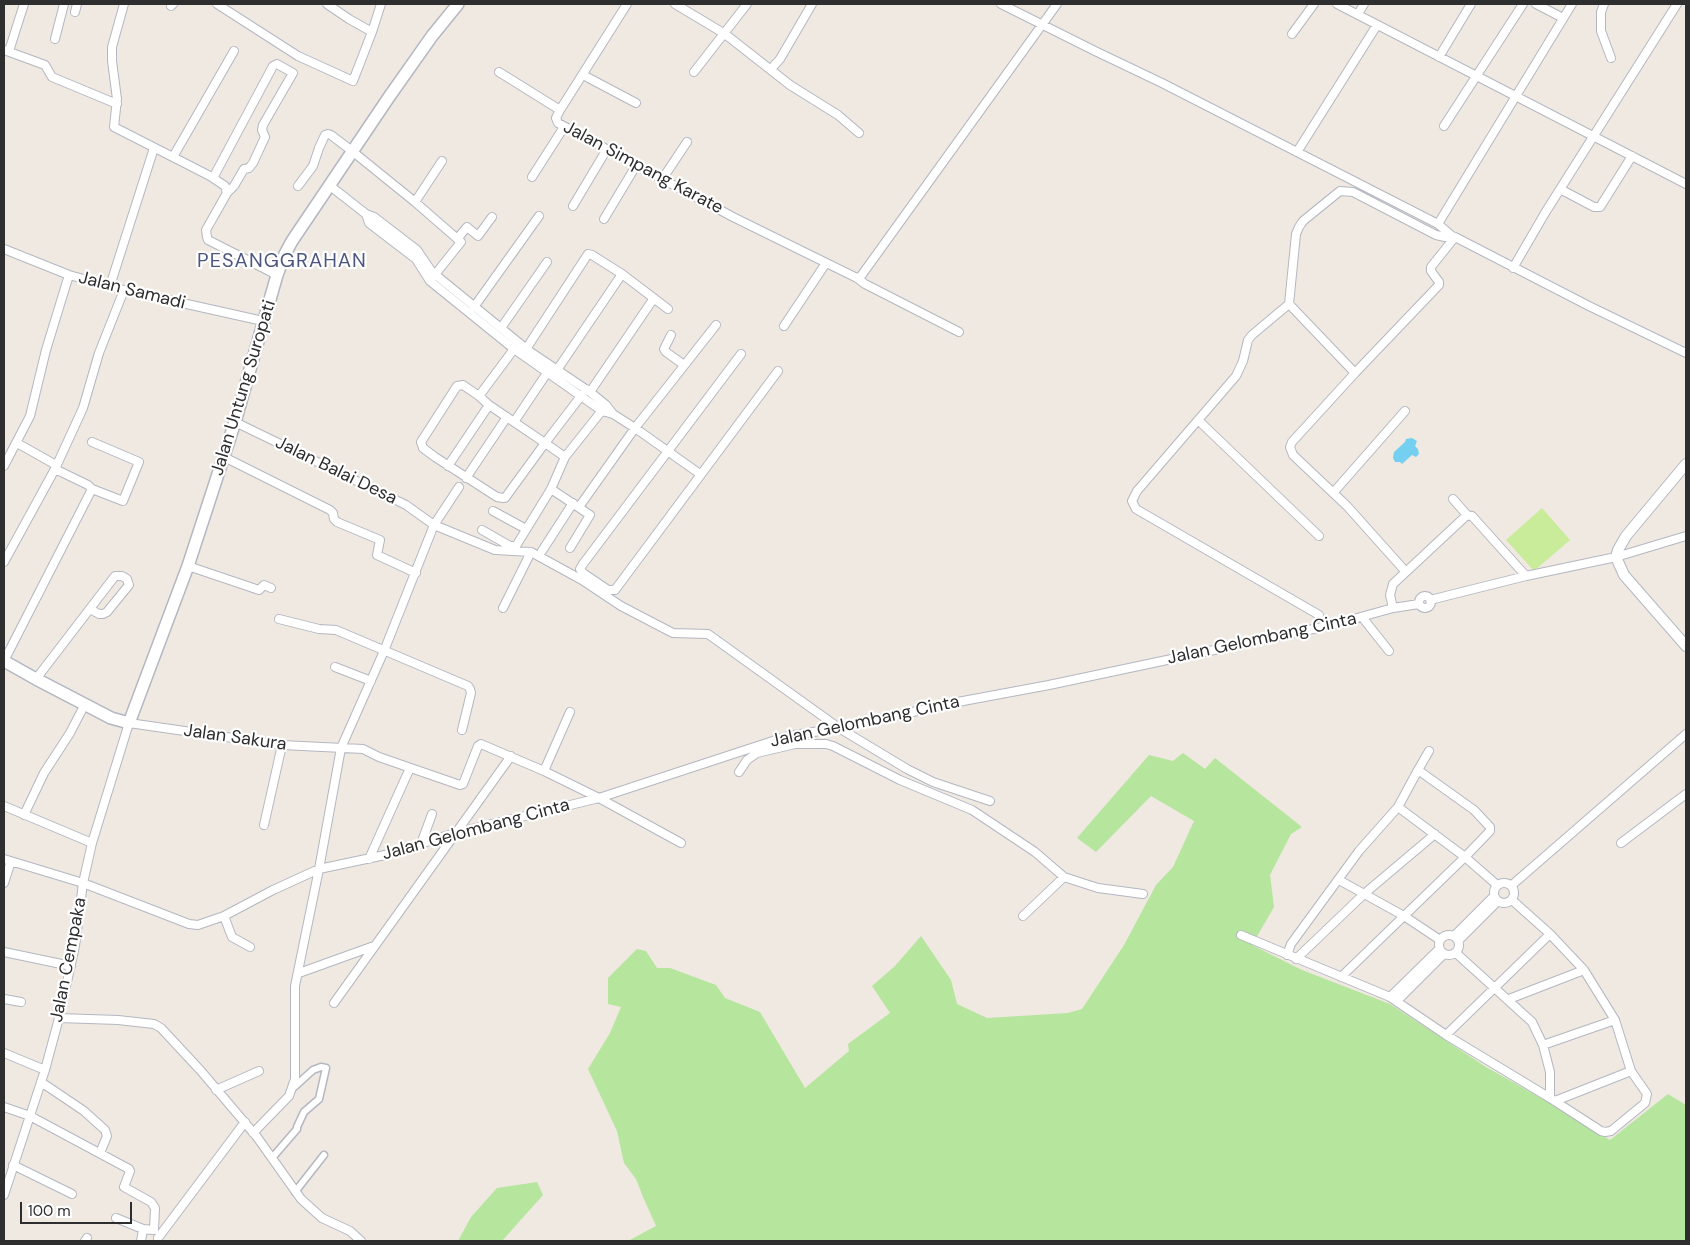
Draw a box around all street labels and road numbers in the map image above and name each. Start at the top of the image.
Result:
street label: Jalan Simpang Karate [559,117,727,219]
street label: Jalan Samadi [76,267,188,315]
street label: Jalan Untung Suropati [207,298,281,478]
street label: Jalan Balai Desa [272,432,400,510]
street label: Jalan Gelombang Cinta [1165,608,1359,670]
street label: Jalan Gelombang Cinta [768,691,962,753]
street label: Jalan Sakura [182,720,288,756]
street label: Jalan Gelombang Cinta [380,795,572,865]
street label: Jalan Cempaka [46,896,92,1024]

